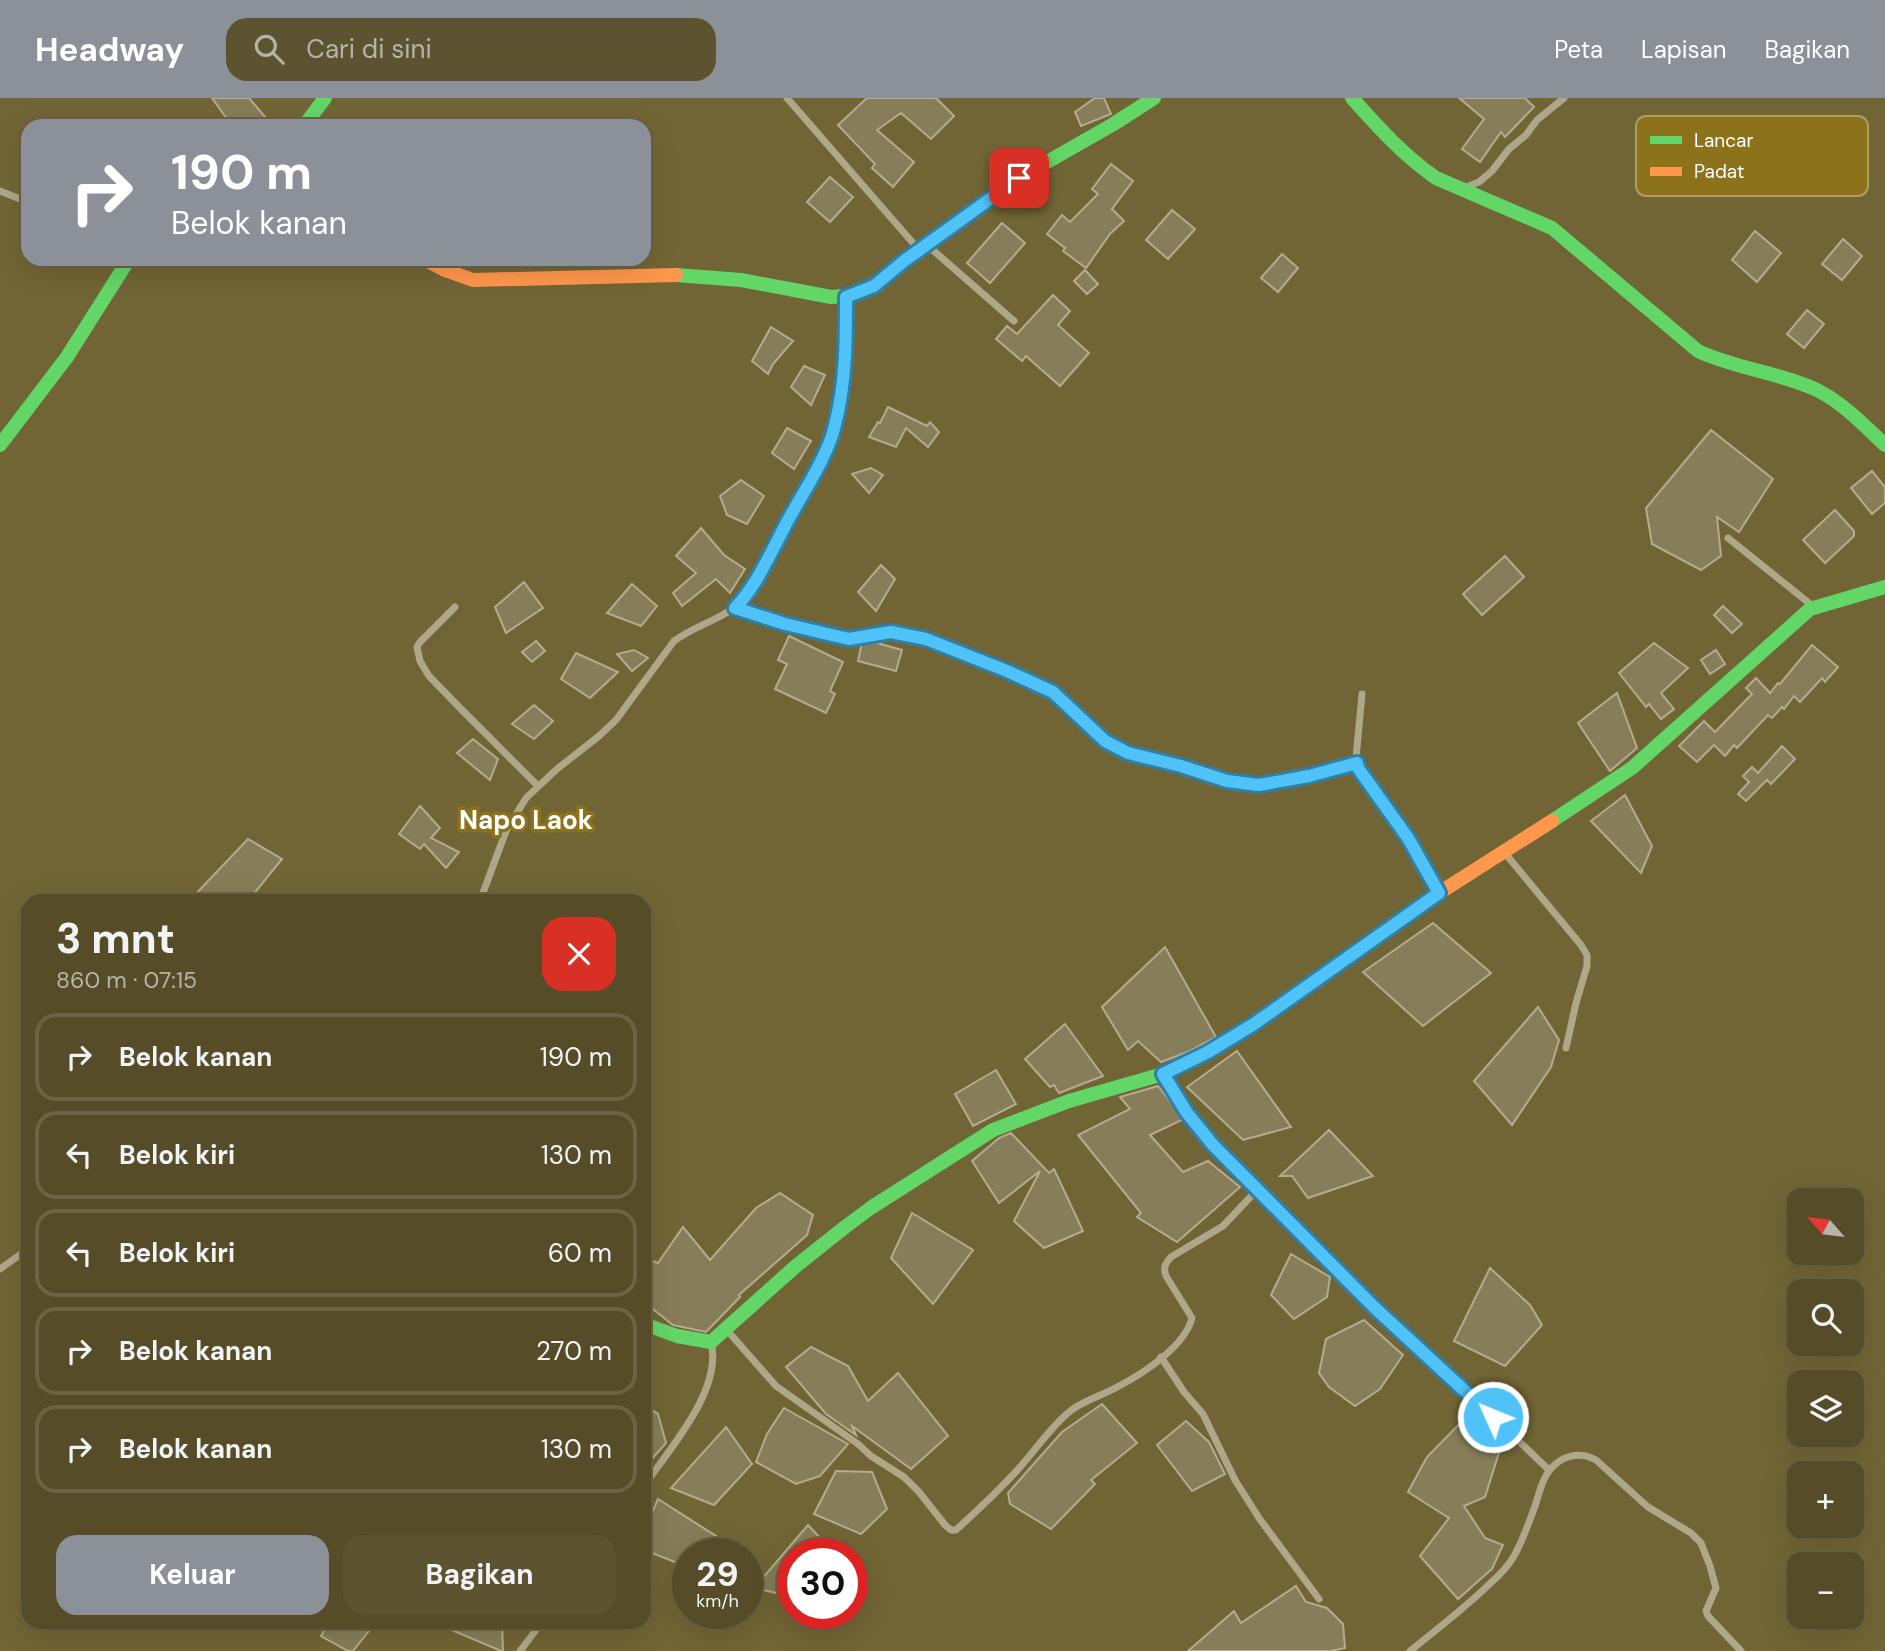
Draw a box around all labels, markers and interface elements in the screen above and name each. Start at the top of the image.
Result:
search box [226,18,716,81]
text: Headway [35,28,184,71]
icon: search [250,30,288,68]
text: Cari di sini [306,32,432,66]
text: Peta [1554,34,1603,65]
text: Lapisan [1641,34,1726,65]
text: Bagikan [1764,34,1850,65]
legend [1636,116,1868,196]
text: Lancar [1694,128,1754,153]
text: 190 m [171,140,312,204]
icon: right [56,147,147,238]
pin [989,148,1049,208]
icon: arrive [1000,159,1038,197]
text: Padat [1694,159,1744,184]
text: Belok kanan [171,202,347,244]
district label: Napo Laok [459,803,593,837]
text: 3 mnt [56,911,175,966]
button: close [542,917,616,991]
text: 860 m · 07:15 [56,965,197,995]
icon: right [60,1038,98,1076]
text: Belok kanan [119,1040,272,1074]
text: 190 m [540,1040,612,1074]
icon: left [60,1136,98,1174]
text: Belok kiri [119,1138,235,1172]
text: 130 m [541,1138,612,1172]
north arrow [1787,1188,1864,1265]
map controls [1787,1188,1864,1629]
icon: left [60,1234,98,1272]
text: Belok kiri [119,1236,235,1270]
text: 60 m [548,1236,612,1270]
button: search [1787,1279,1864,1356]
icon: right [60,1332,98,1370]
text: Belok kanan [119,1334,272,1368]
text: 270 m [536,1334,612,1368]
button: layers [1787,1370,1864,1447]
position arrow [1456,1380,1530,1454]
icon: right [60,1430,98,1468]
text: Belok kanan [119,1432,272,1466]
text: 130 m [541,1432,612,1466]
button: + [1787,1461,1864,1538]
button: Keluar [56,1535,329,1615]
button: Bagikan [343,1535,616,1615]
speed limit sign: 30 [777,1538,868,1629]
text: 29 [696,1551,739,1597]
button: − [1787,1552,1864,1629]
text: km/h [696,1589,739,1613]

